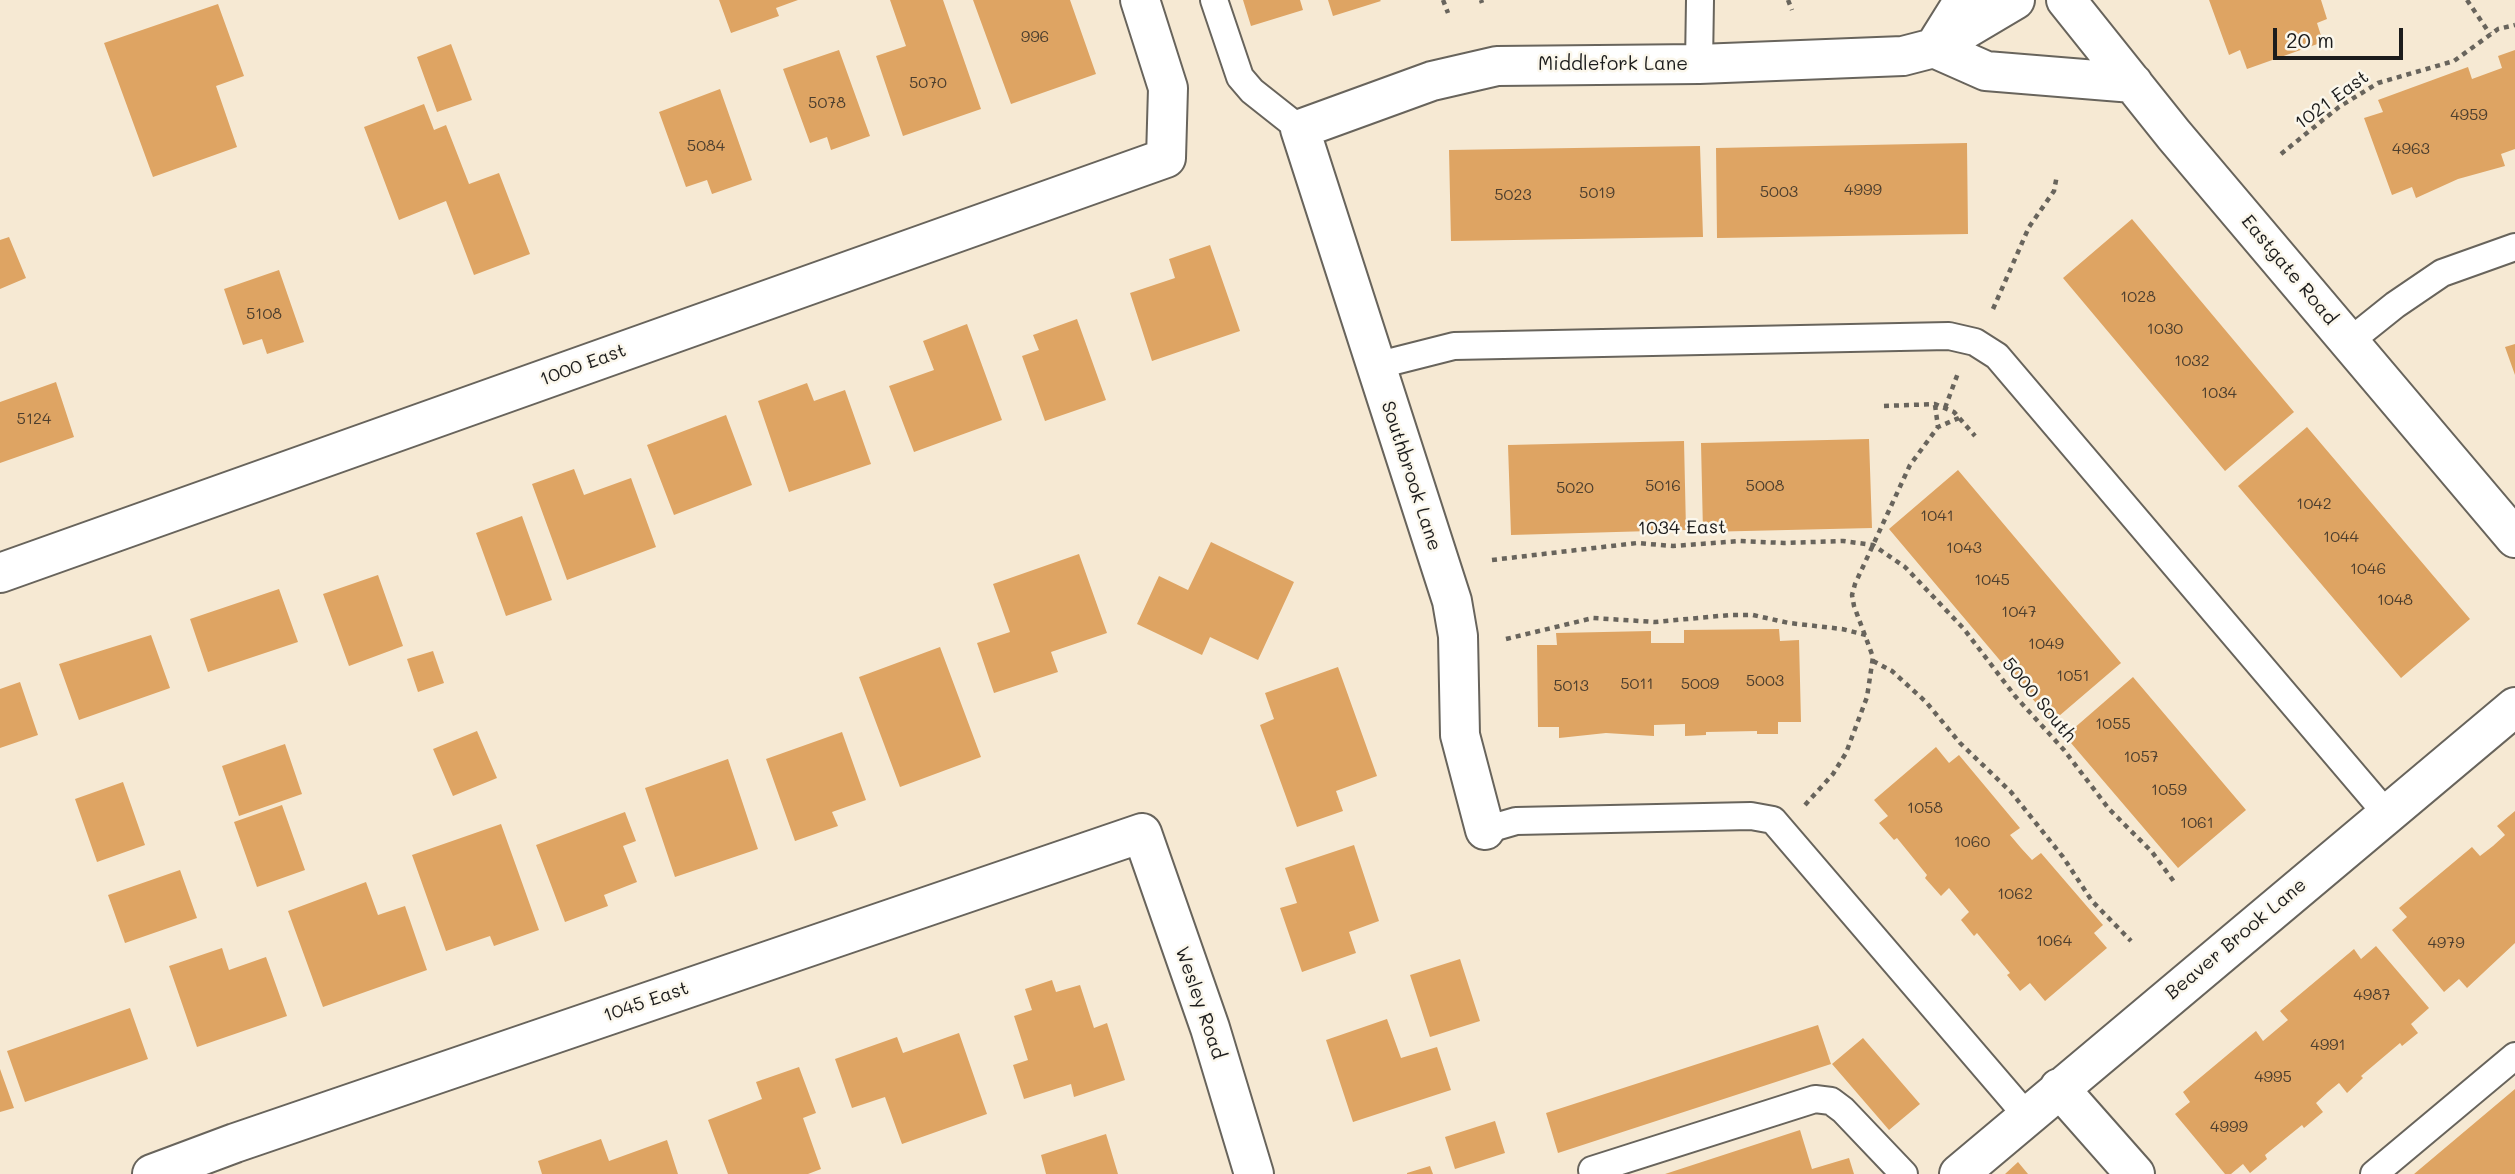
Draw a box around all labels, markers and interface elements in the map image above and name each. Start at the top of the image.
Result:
scale bar [2277,14,2406,58]
text: 20 m [2286,26,2334,53]
house number: 996 [1021,27,1049,47]
street label: Middlefork Lane [1538,53,1688,75]
street label: 1021 East [2291,66,2373,134]
house number: 5070 [909,73,947,93]
house number: 5078 [808,93,846,113]
house number: 4959 [2450,105,2488,125]
house number: 5084 [687,136,725,156]
house number: 4963 [2392,139,2430,159]
house number: 4999 [1844,180,1882,200]
house number: 5003 [1760,182,1798,202]
house number: 5019 [1579,183,1615,203]
house number: 5023 [1494,185,1532,205]
street label: Eastgate Road [2236,210,2342,330]
house number: 1028 [2120,287,2156,307]
house number: 5108 [246,304,282,324]
house number: 1030 [2147,319,2183,339]
street label: 1000 East [537,339,629,391]
house number: 1032 [2174,351,2210,371]
house number: 1034 [2201,383,2237,403]
street label: Southbrook Lane [1376,398,1446,554]
house number: 5124 [17,409,51,429]
house number: 5016 [1645,476,1681,496]
house number: 5008 [1746,476,1784,496]
house number: 5020 [1556,478,1594,498]
house number: 1042 [2296,494,2332,514]
house number: 1041 [1920,506,1954,526]
street label: 1034 East [1637,516,1727,540]
house number: 1044 [2323,527,2359,547]
house number: 1043 [1946,538,1982,558]
house number: 1046 [2350,559,2386,579]
house number: 1045 [1974,570,2010,590]
house number: 1048 [2377,590,2413,610]
house number: 1047 [2001,602,2037,622]
house number: 1049 [2028,634,2064,654]
street label: 5000 South [1997,653,2081,747]
house number: 1051 [2056,666,2090,686]
house number: 5003 [1746,671,1784,691]
house number: 5011 [1620,674,1654,694]
house number: 5009 [1681,674,1719,694]
house number: 5013 [1553,676,1589,696]
house number: 1055 [2095,714,2131,734]
house number: 1057 [2123,747,2159,767]
house number: 1059 [2151,780,2187,800]
house number: 1058 [1907,798,1943,818]
house number: 1061 [2180,813,2214,833]
house number: 1060 [1954,832,1990,852]
street label: Beaver Brook Lane [2161,873,2311,1005]
house number: 1062 [1997,884,2033,904]
house number: 1064 [2036,931,2072,951]
house number: 4979 [2427,933,2465,953]
street label: Wesley Road [1170,944,1230,1062]
street label: 1045 East [600,977,692,1027]
house number: 4987 [2353,985,2391,1005]
house number: 4991 [2310,1035,2346,1055]
house number: 4995 [2254,1067,2292,1087]
house number: 4999 [2210,1117,2248,1137]

